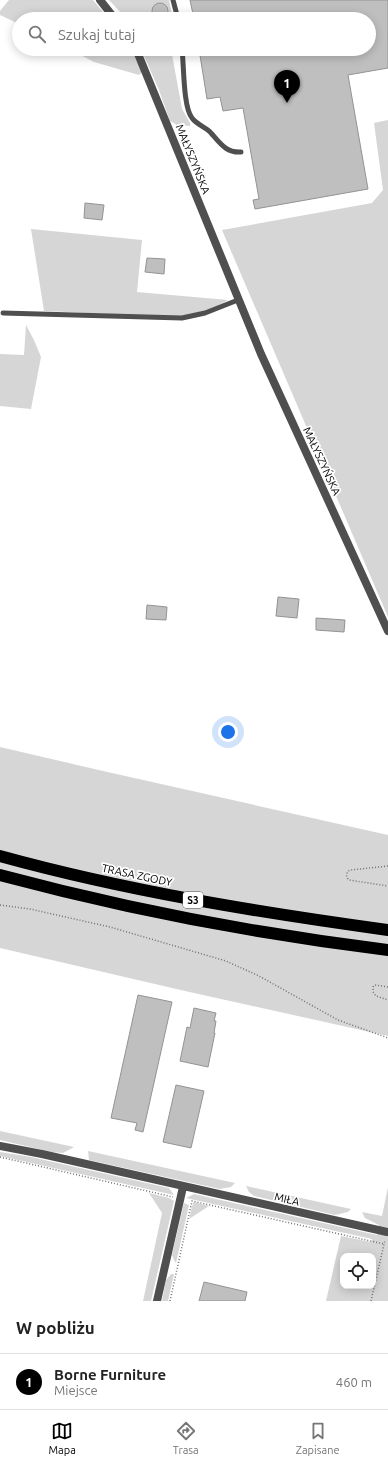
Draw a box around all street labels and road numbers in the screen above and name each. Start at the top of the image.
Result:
street label: MAŁYSZYŃSKA [174,122,214,196]
street label: MAŁYSZYŃSKA [301,424,344,498]
street label: TRASA ZGODY [101,862,174,888]
road number: S3 [183,892,203,908]
street label: MIŁA [273,1190,302,1208]

